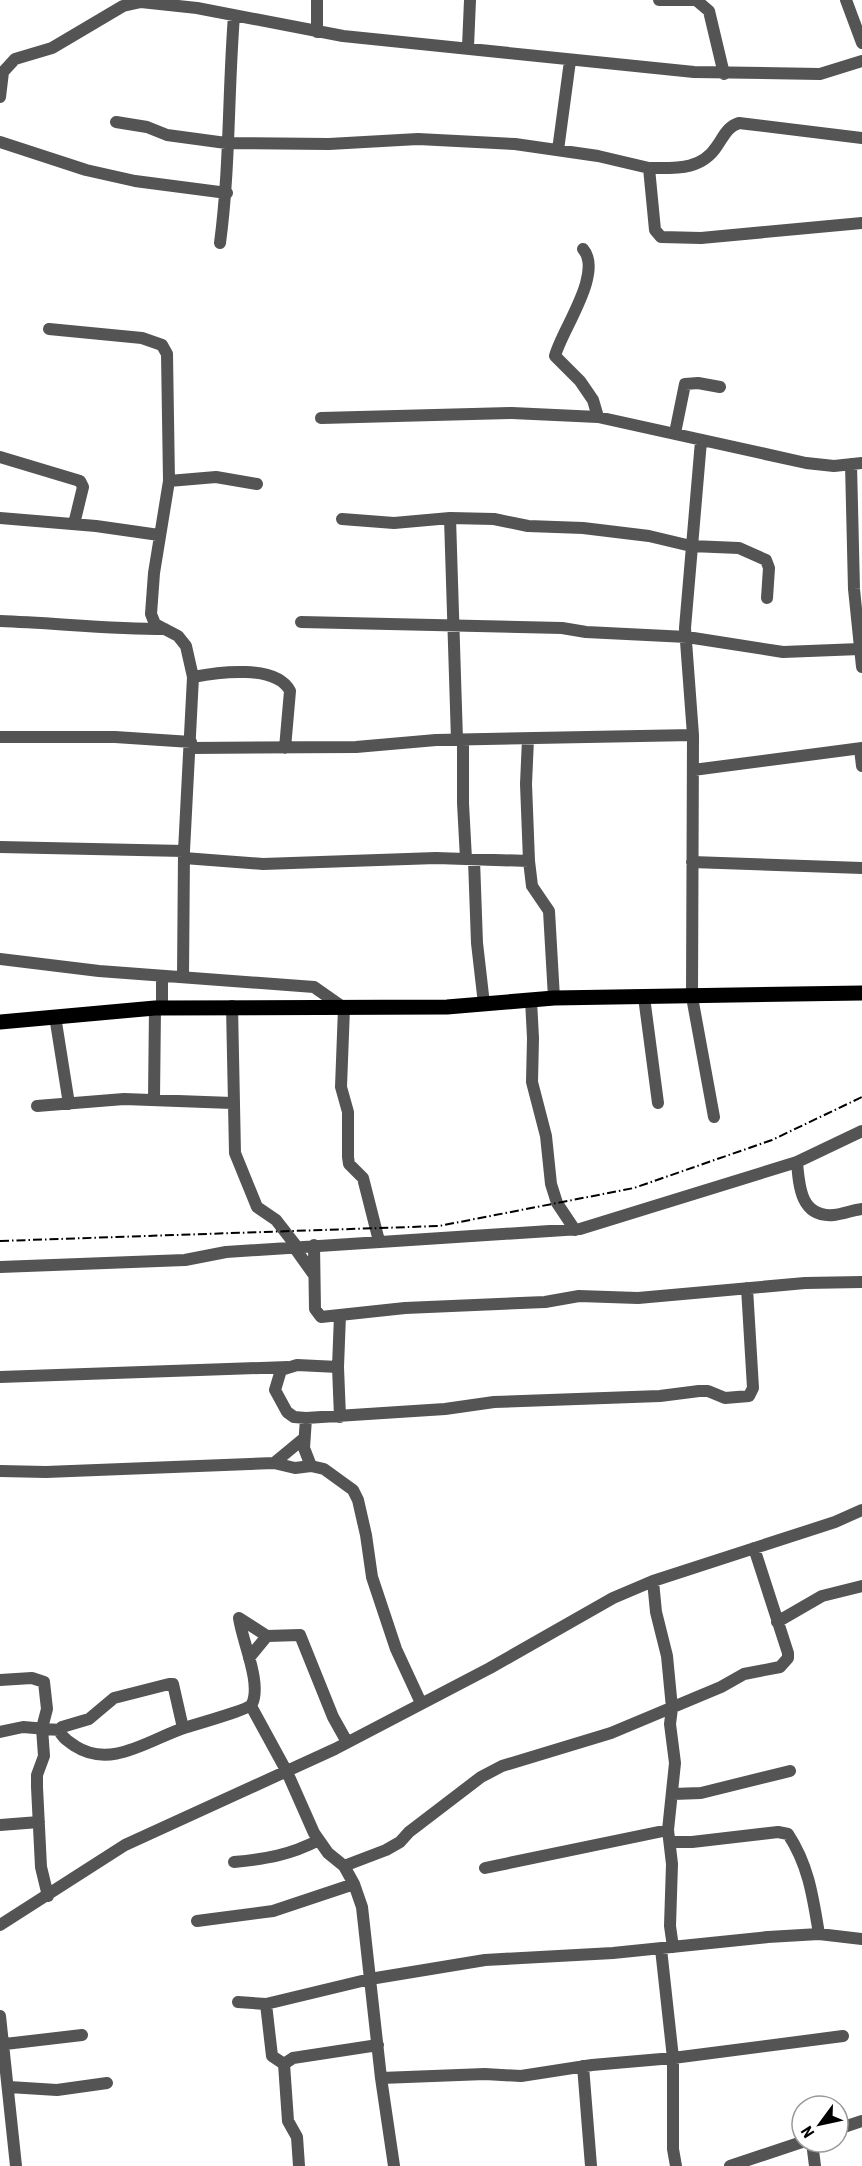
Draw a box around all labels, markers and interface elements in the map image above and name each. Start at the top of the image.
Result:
north arrow [790,2094,850,2154]
text: N [797,2123,818,2141]

